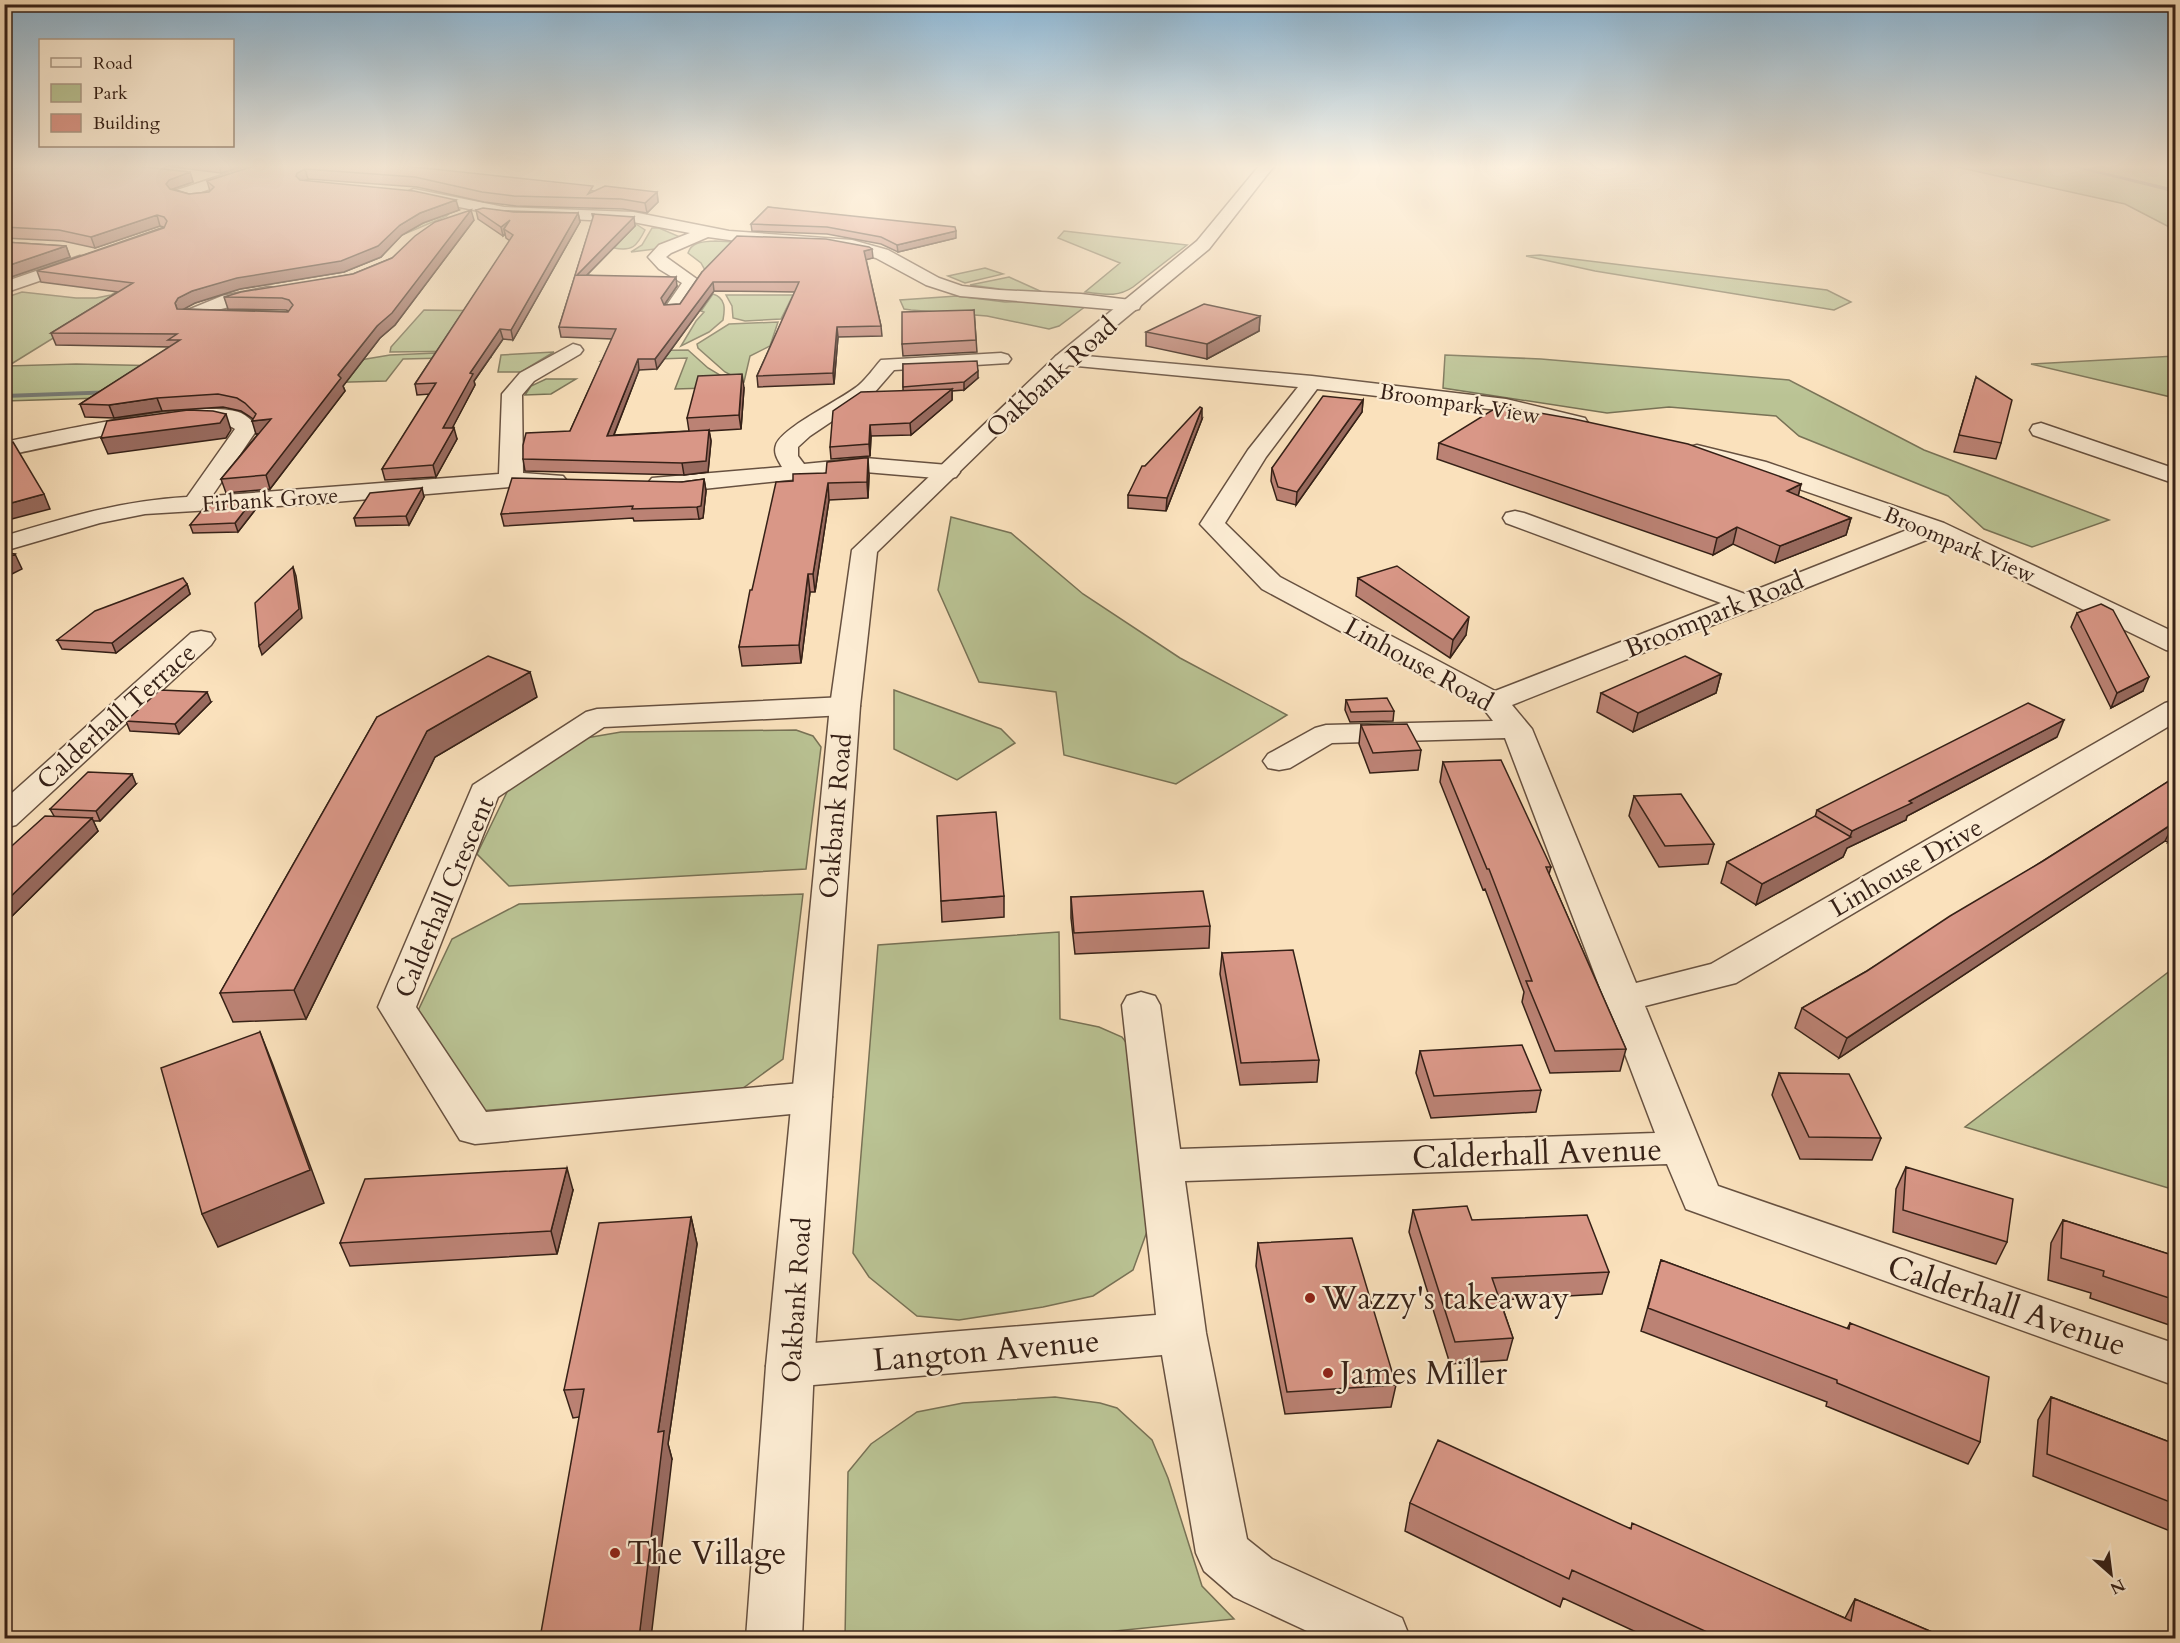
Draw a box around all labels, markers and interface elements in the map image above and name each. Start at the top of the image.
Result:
legend [39,39,234,147]
text: Road [93,51,133,76]
text: Park [93,81,128,106]
text: Building [93,111,161,136]
street label: Oakbank Road [978,309,1125,446]
street label: Broompark View [1377,376,1543,432]
street label: Firbank Grove [201,480,339,520]
street label: Broompark View [1879,499,2040,591]
street label: Broompark Road [1620,563,1809,666]
street label: Linhouse Road [1338,609,1500,720]
street label: Calderhall Terrace [29,635,204,797]
street label: Oakbank Road [811,732,860,900]
street label: Calderhall Crescent [386,791,503,1003]
street label: Linhouse Drive [1824,810,1989,925]
street label: Calderhall Avenue [1411,1128,1663,1180]
street label: Oakbank Road [773,1216,820,1384]
street label: Calderhall Avenue [1881,1244,2132,1367]
place label: Wazzy's takeaway [1321,1277,1569,1321]
marker: Wazzy's takeaway [1303,1291,1317,1305]
street label: Langton Avenue [871,1319,1101,1383]
place label: James Miller [1336,1352,1508,1396]
marker: James Miller [1321,1366,1335,1380]
place label: The Village [627,1532,786,1576]
north arrow [2081,1544,2141,1604]
marker: The Village [608,1546,622,1560]
text: N [2106,1573,2129,1599]

